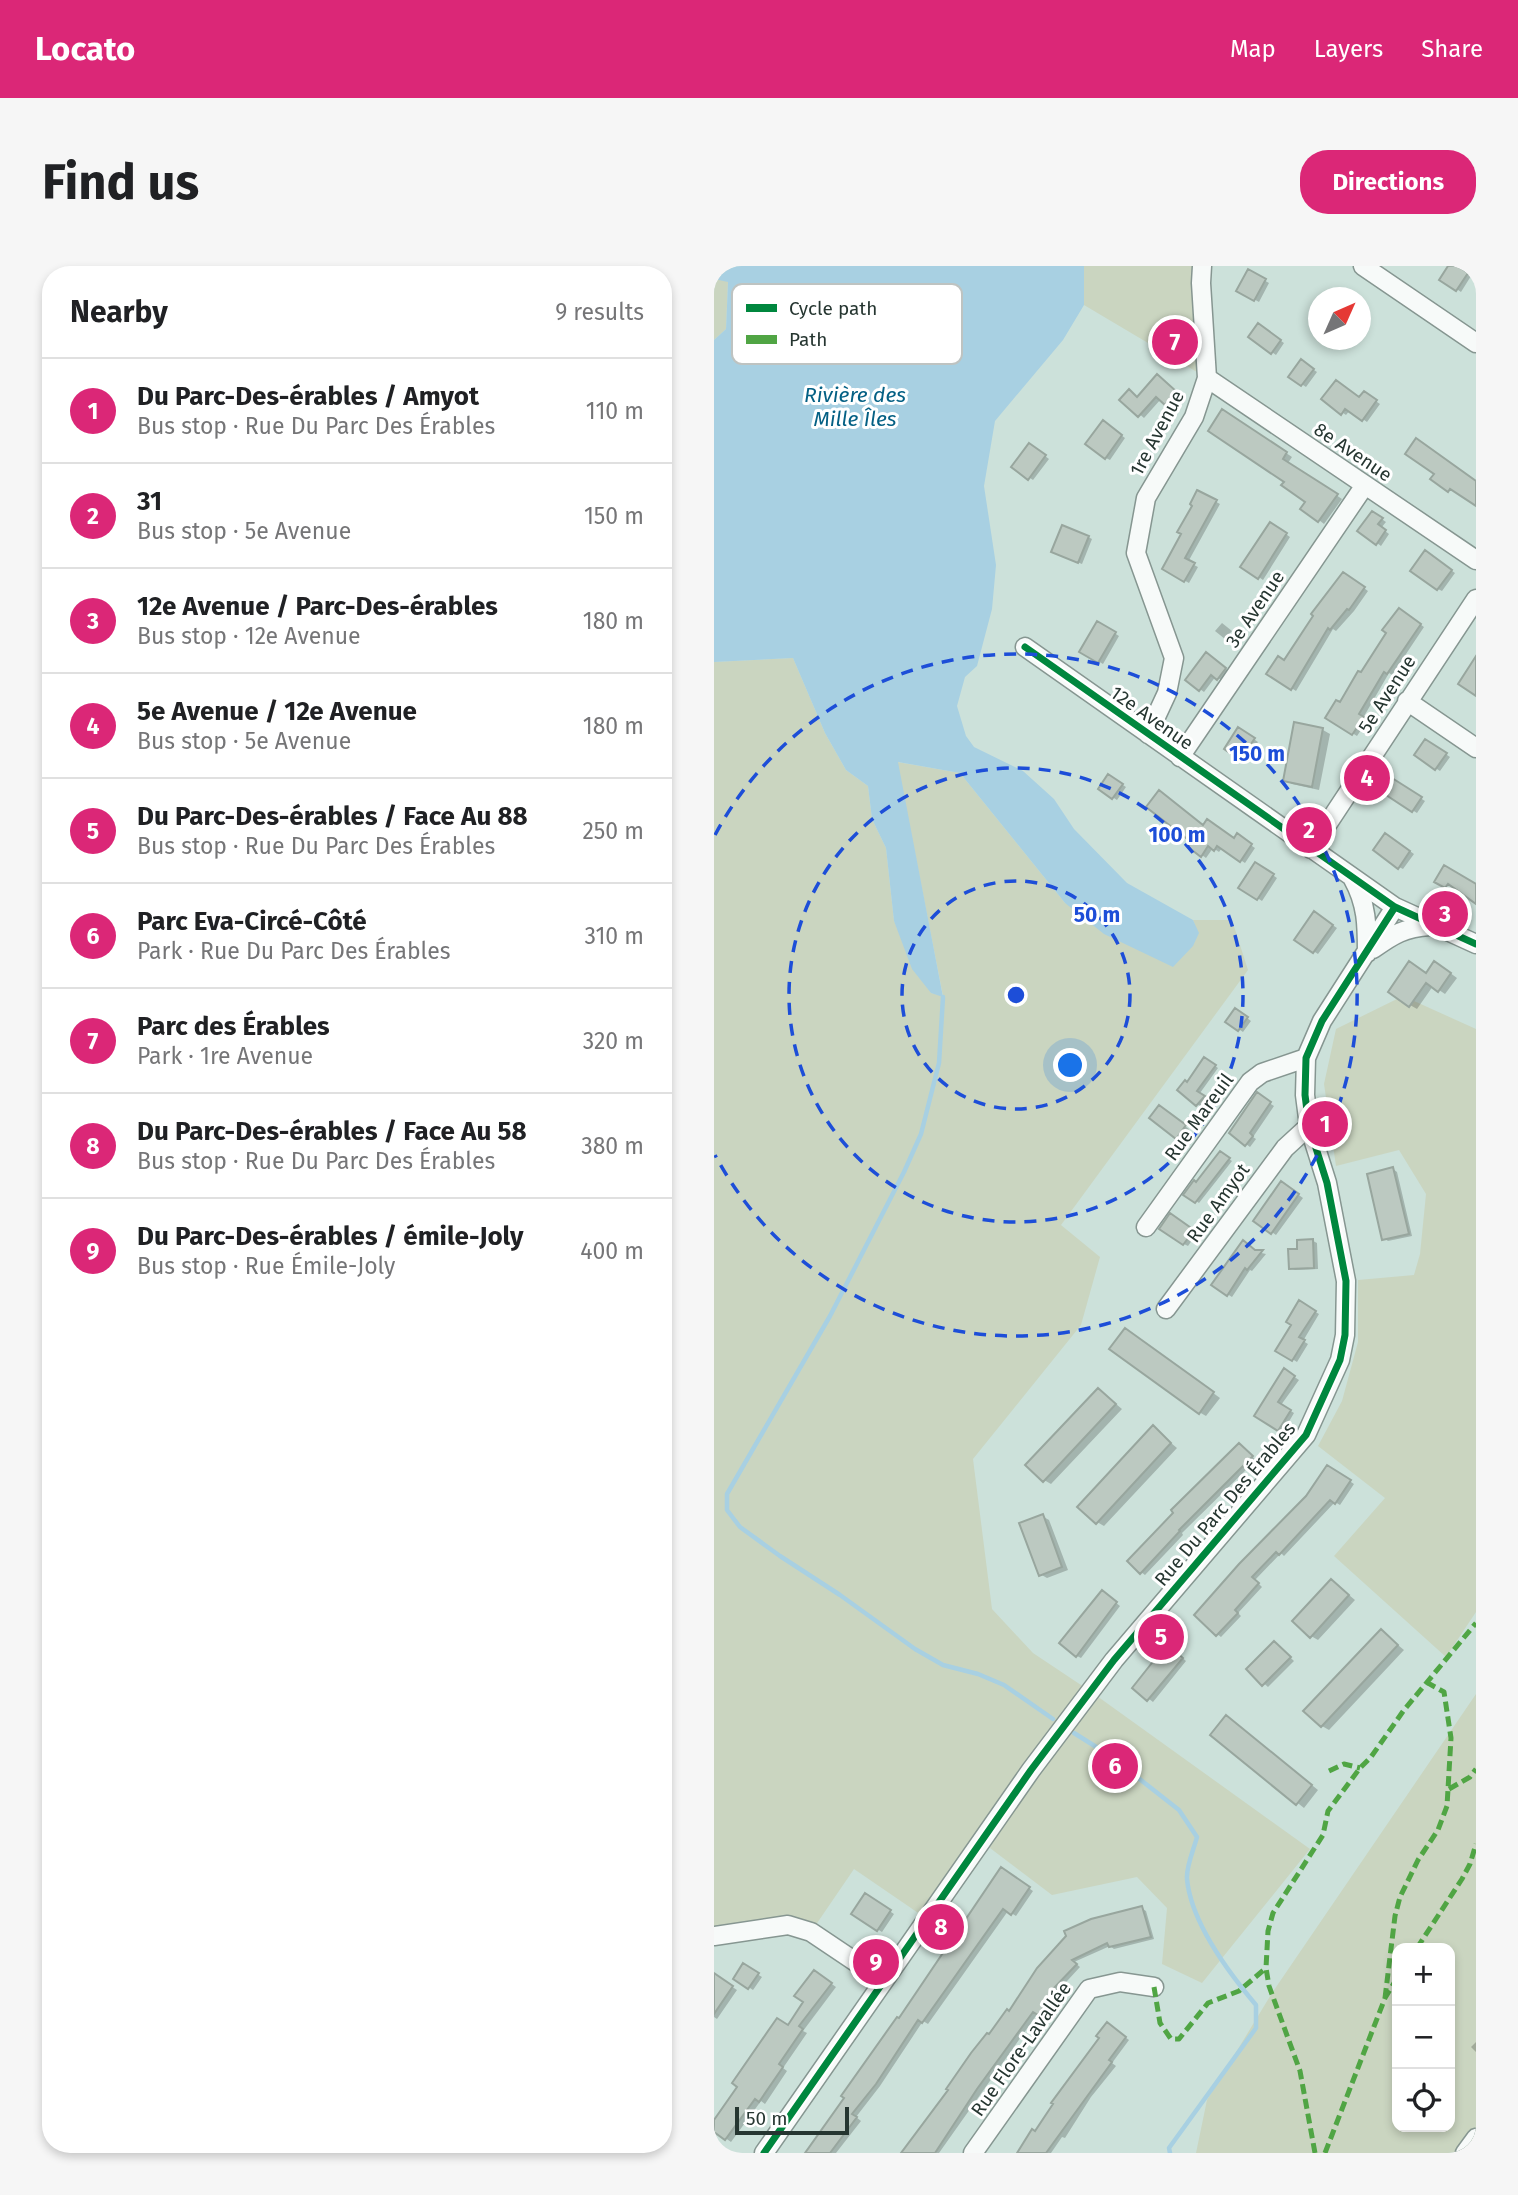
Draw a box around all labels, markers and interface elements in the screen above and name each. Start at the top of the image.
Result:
text: Locato [35,29,135,69]
text: Map [1230,35,1276,63]
text: Layers [1314,35,1383,63]
text: Share [1421,35,1483,63]
button: Directions [1300,150,1476,214]
text: Find us [42,153,199,212]
legend [732,284,962,364]
north arrow [1308,287,1371,350]
text: Nearby [70,294,168,330]
text: Cycle path [789,297,877,320]
text: 9 results [555,298,644,326]
pin: 7 [1152,316,1198,368]
text: Path [789,328,827,351]
text: Du Parc-Des-érables / Amyot [137,381,479,412]
water label: Rivière des Mille Îles [804,382,906,432]
street label: 1re Avenue [1125,386,1189,480]
text: 1 [88,397,98,425]
text: 110 m [586,397,644,425]
text: Bus stop · Rue Du Parc Des Érables [137,412,495,440]
street label: 8e Avenue [1310,418,1396,486]
text: 31 [137,486,162,517]
text: 2 [87,502,99,530]
text: 150 m [584,502,644,530]
text: Bus stop · 5e Avenue [137,517,351,545]
street label: 3e Avenue [1221,566,1289,652]
text: 12e Avenue / Parc-Des-érables [137,591,498,622]
text: 3 [87,607,99,635]
text: 180 m [583,607,644,635]
text: Bus stop · 12e Avenue [137,622,361,650]
street label: 5e Avenue [1353,651,1421,737]
street label: 12e Avenue [1106,681,1198,755]
text: 5e Avenue / 12e Avenue [137,696,417,727]
text: 4 [87,712,100,740]
text: 180 m [583,712,644,740]
text: Bus stop · 5e Avenue [137,727,351,755]
text: 150 m [1229,741,1285,767]
pin: 4 [1344,752,1390,804]
text: Du Parc-Des-érables / Face Au 88 [137,801,528,832]
pin: 2 [1286,804,1332,856]
text: 5 [87,817,99,845]
text: 250 m [582,817,644,845]
text: 100 m [1148,822,1206,848]
text: Bus stop · Rue Du Parc Des Érables [137,832,495,860]
pin: 3 [1422,888,1468,940]
text: 50 m [1074,902,1120,928]
text: Parc Eva-Circé-Côté [137,906,367,937]
text: 6 [87,922,99,950]
text: 310 m [584,922,644,950]
text: Park · Rue Du Parc Des Érables [137,937,451,965]
centre of rings [1004,983,1028,1007]
text: Parc des Érables [137,1011,330,1042]
text: 7 [88,1027,98,1055]
text: 320 m [583,1027,644,1055]
text: Park · 1re Avenue [137,1042,313,1070]
your location [1053,1048,1087,1082]
street label: Rue Mareuil [1160,1069,1239,1165]
pin: 1 [1302,1098,1348,1150]
text: Du Parc-Des-érables / Face Au 58 [137,1116,527,1147]
text: 8 [86,1132,100,1160]
text: 380 m [581,1132,644,1160]
text: Bus stop · Rue Du Parc Des Érables [137,1147,495,1175]
street label: Rue Amyot [1182,1159,1254,1247]
text: Du Parc-Des-érables / émile-Joly [137,1221,524,1252]
text: 9 [87,1237,99,1265]
text: 400 m [580,1237,644,1265]
text: Bus stop · Rue Émile-Joly [137,1252,395,1280]
street label: Rue Du Parc Des Érables [1150,1417,1300,1591]
pin: 5 [1138,1611,1184,1663]
pin: 6 [1092,1740,1138,1792]
pin: 8 [918,1901,964,1953]
pin: 9 [853,1936,899,1988]
map controls [1392,1943,1455,2132]
button: + [1392,1943,1455,2006]
street label: Rue Flore-Lavallée [966,1977,1076,2121]
button: − [1392,2006,1455,2069]
button: locate [1392,2069,1455,2132]
scale bar [735,2104,849,2136]
text: 50 m [746,2107,787,2130]

